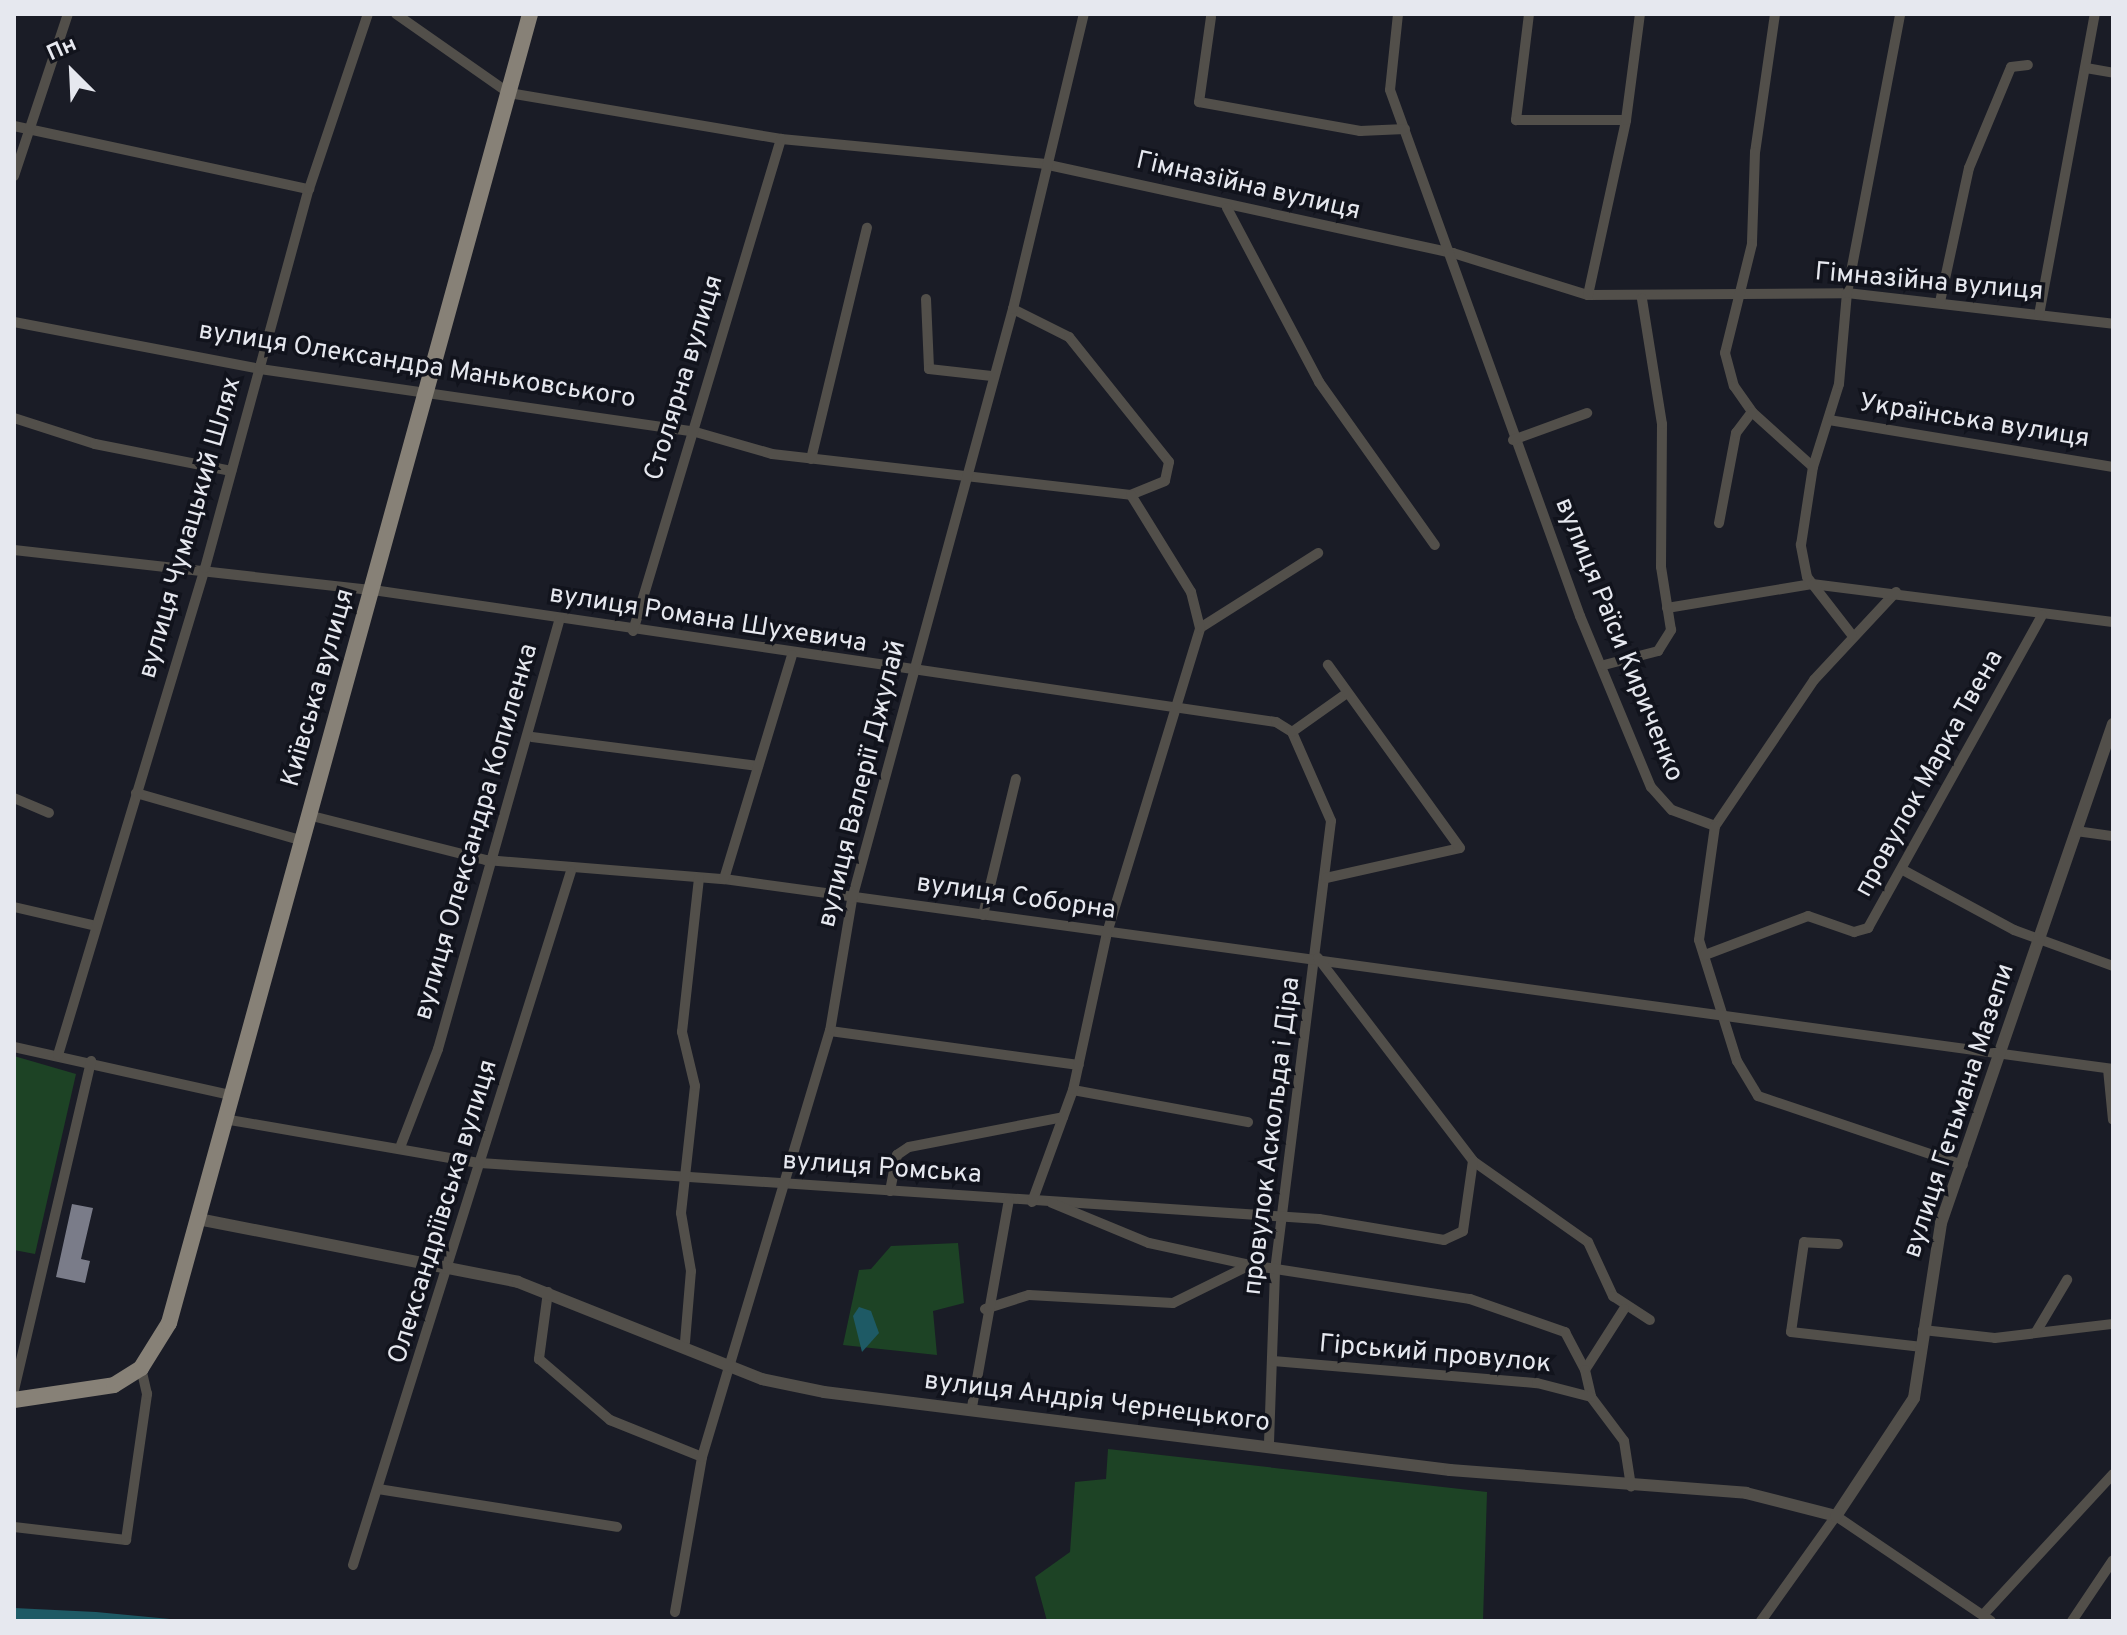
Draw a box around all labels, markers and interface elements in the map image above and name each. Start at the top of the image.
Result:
text: Пн [43,31,81,68]
north arrow [32,32,112,112]
street label: Гімназійна вулиця [1133,146,1363,228]
street label: Гімназійна вулиця [1813,257,2045,309]
street label: Столярна вулиця [639,272,731,484]
street label: вулиця Олександра Маньковського [196,316,638,416]
street label: вулиця Чумацький Шлях [133,374,249,682]
street label: Українська вулиця [1857,388,2091,456]
street label: вулиця Раїси Кириченко [1547,494,1689,786]
street label: вулиця Романа Шухевича [547,579,869,661]
street label: Київська вулиця [276,585,362,791]
street label: вулиця Валерії Джулай [812,637,914,931]
street label: вулиця Олександра Копиленка [408,640,546,1024]
street label: провулок Марка Твена [1849,645,2011,903]
street label: вулиця Соборна [914,869,1118,927]
street label: вулиця Гетьмана Мазепи [1898,960,2022,1262]
street label: провулок Аскольда і Діра [1238,975,1308,1297]
street label: Олександріївська вулиця [383,1056,505,1368]
street label: вулиця Ромська [781,1146,983,1192]
street label: Гірський провулок [1318,1329,1552,1381]
street label: вулиця Андрія Чернецького [922,1366,1272,1440]

